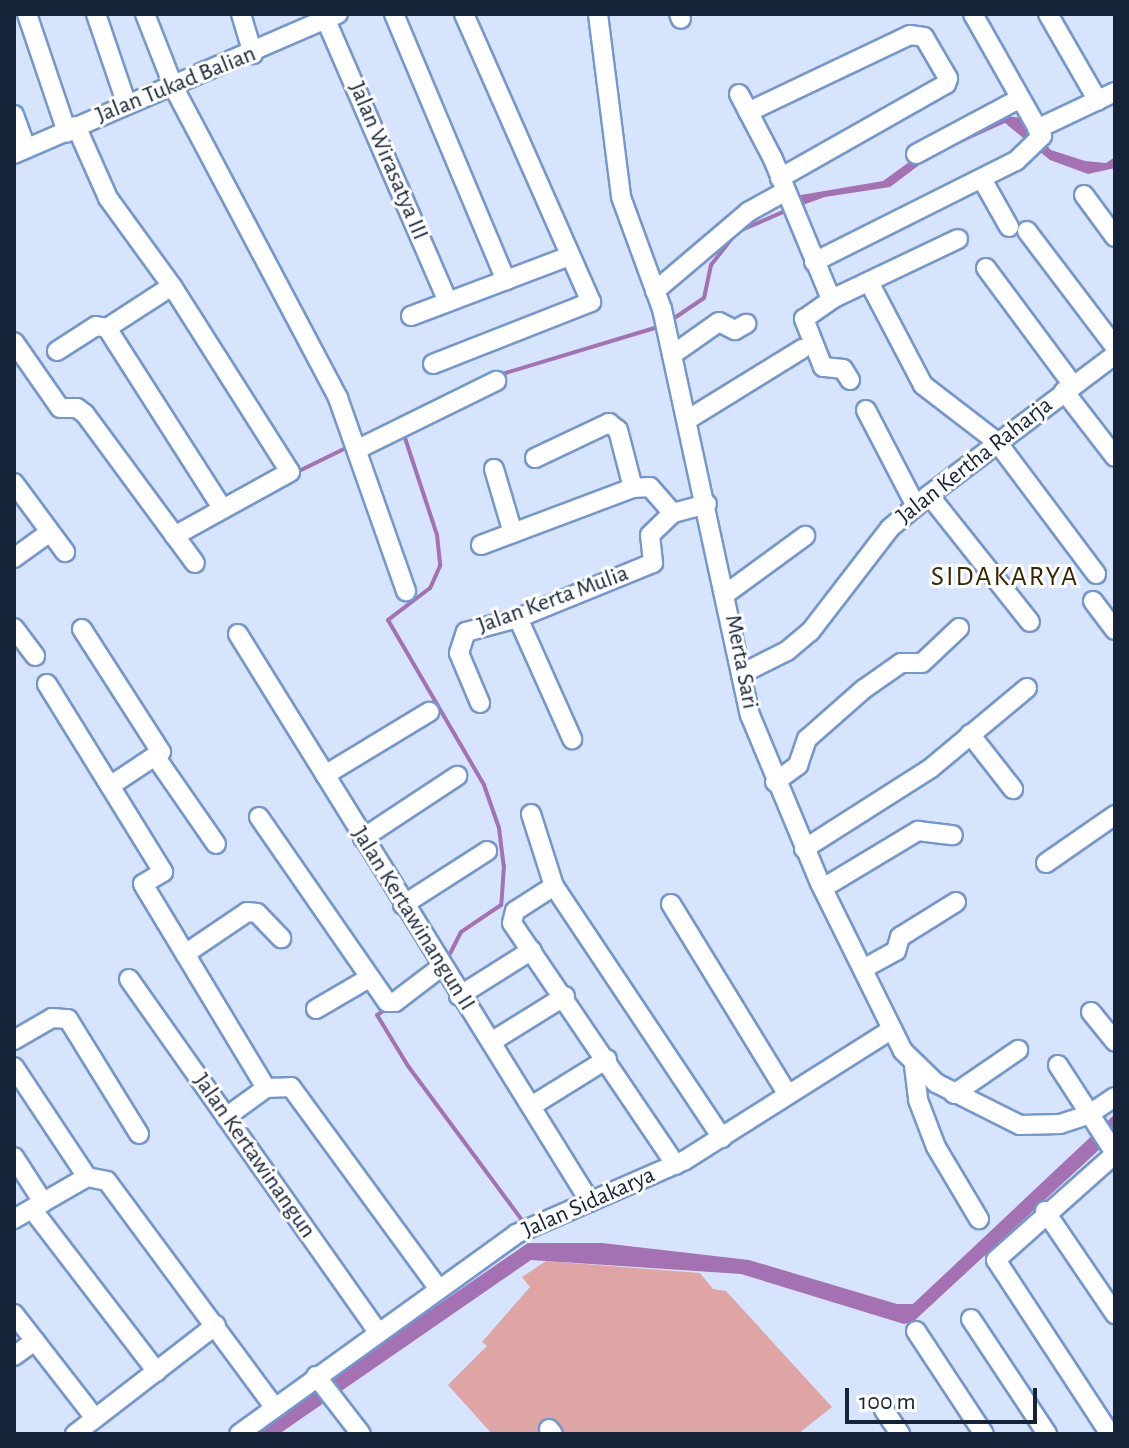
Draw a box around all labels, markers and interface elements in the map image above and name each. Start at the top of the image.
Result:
street label: Jalan Tukad Balian [92,40,260,130]
street label: Jalan Wirasatya III [342,78,434,244]
street label: Jalan Kertha Raharja [891,391,1059,531]
street label: Jalan Kerta Mulia [473,559,633,641]
district label: SIDAKARYA [931,560,1079,594]
street label: Merta Sari [718,613,764,711]
street label: Jalan Kertawinangun II [345,822,481,1016]
street label: Jalan Kertawinangun [186,1068,322,1244]
street label: Jalan Sidakarya [518,1161,660,1245]
scale bar [849,1372,1041,1422]
text: 100 m [859,1390,916,1414]

